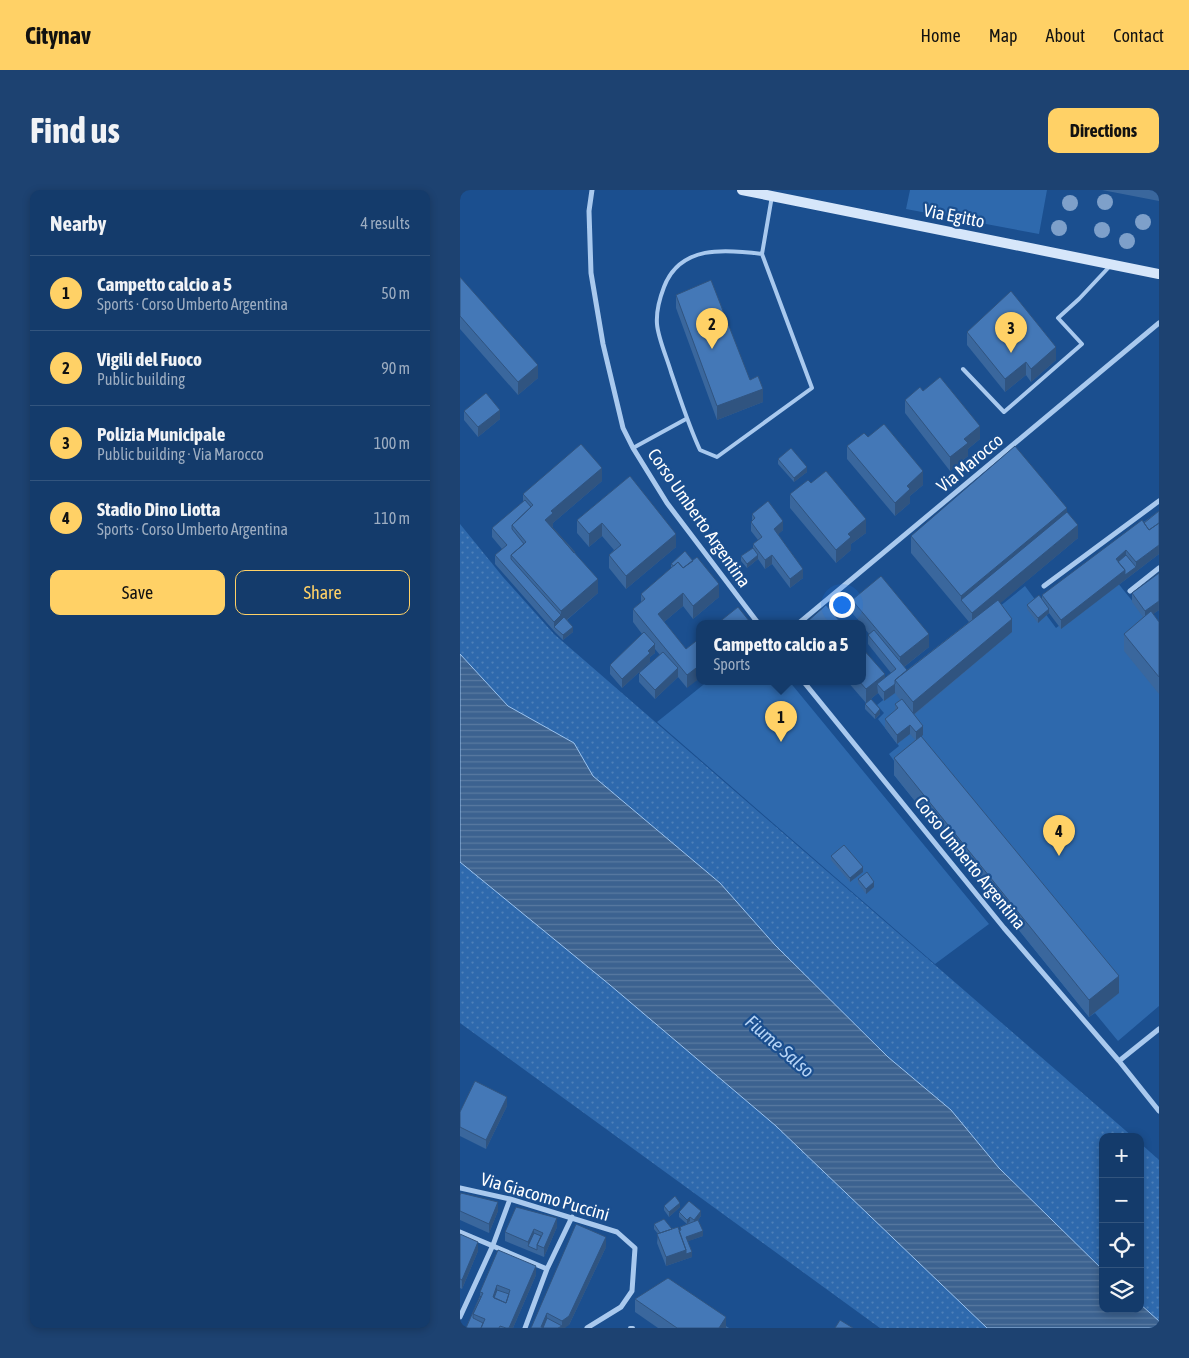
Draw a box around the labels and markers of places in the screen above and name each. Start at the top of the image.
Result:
pin: 2 [696,308,728,349]
pin: 3 [995,312,1027,353]
pin: 1 [765,701,797,742]
pin: 4 [1043,815,1075,856]

